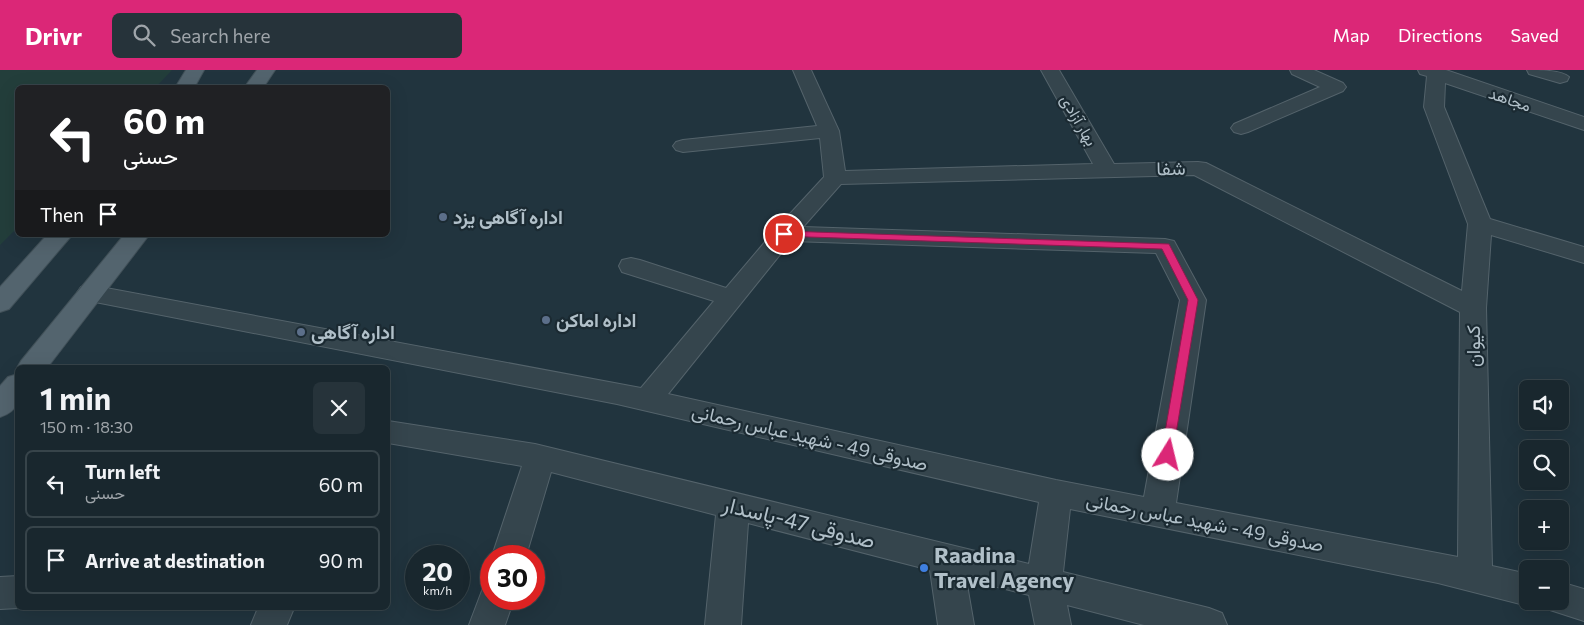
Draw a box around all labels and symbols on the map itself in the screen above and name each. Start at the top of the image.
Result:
street label: مجاهد [1486,83,1534,115]
street label: بهار آزادی [1055,91,1102,150]
street label: شفا [1156,156,1186,179]
place label: اداره آگاهی یزد [453,205,563,230]
marker: اداره آگاهی یزد [437,211,449,223]
pin [763,213,805,255]
place label: اداره اماکن [556,308,637,333]
marker: اداره اماکن [540,314,552,326]
place label: اداره آگاهی [311,320,395,345]
street label: کیوان [1461,325,1485,367]
marker: اداره آگاهی [295,326,307,338]
street label: صدوقی 49 - شهید عباس رحمانی [690,398,930,476]
position arrow [1141,428,1193,480]
street label: صدوقی 49 - شهید عباس رحمانی [1084,487,1326,557]
street label: صدوقی 47-پاسدار [719,489,878,555]
place label: Raadina Travel Agency [934,541,1074,593]
speed limit sign: 30 [480,545,545,610]
marker: Raadina Travel Agency [918,562,930,574]

